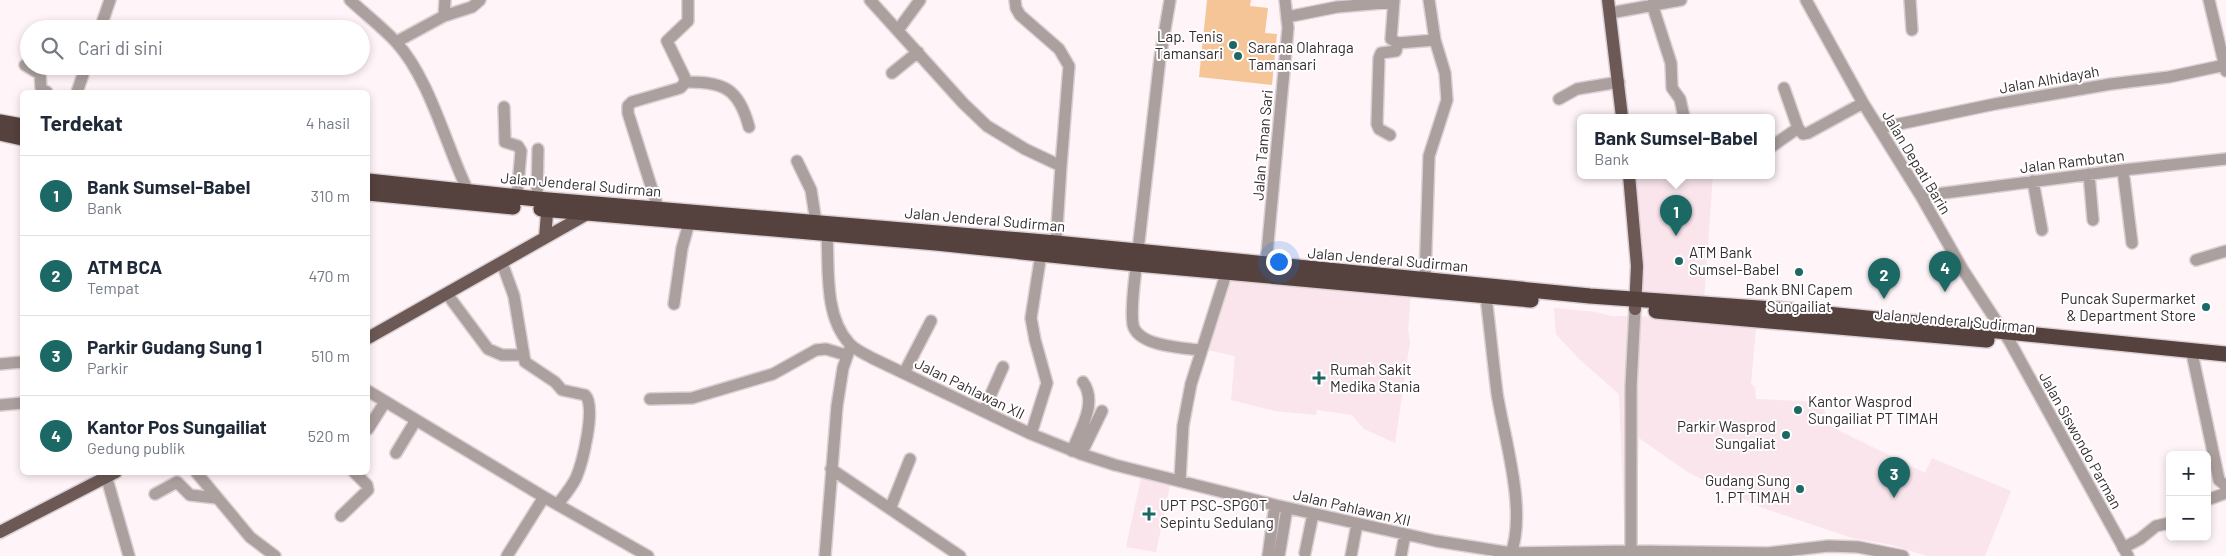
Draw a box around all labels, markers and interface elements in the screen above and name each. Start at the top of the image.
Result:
search box [20,20,370,75]
place label: Lap. Tenis Tamansari [1155,27,1223,62]
icon: search [38,34,66,62]
text: Cari di sini [78,36,163,59]
place label: Sarana Olahraga Tamansari [1248,38,1354,73]
marker: Lap. Tenis Tamansari [1227,39,1239,51]
marker: Sarana Olahraga Tamansari [1232,50,1244,62]
street label: Jalan Alhidayah [1998,61,2100,97]
street label: Jalan Taman Sari [1248,89,1276,201]
street label: Jalan Depati Barin [1879,107,1955,217]
text: Terdekat [40,110,123,135]
text: 4 hasil [306,113,350,132]
popup [1577,114,1775,179]
text: Bank Sumsel-Babel [1594,126,1758,149]
street label: Jalan Rambutan [2019,146,2125,176]
text: Bank [1594,149,1629,168]
street label: Jalan Jenderal Sudirman [500,168,662,200]
text: Bank Sumsel-Babel [87,175,250,198]
text: 1 [53,186,59,205]
text: 310 m [311,186,350,205]
pin: 1 [1660,195,1692,236]
text: Bank [87,198,122,217]
street label: Jalan Jenderal Sudirman [904,203,1066,235]
street label: Jalan Jenderal Sudirman [1307,243,1469,275]
place label: ATM Bank Sumsel-Babel [1689,243,1779,278]
your location [1266,249,1292,275]
pin: 4 [1929,251,1961,292]
text: ATM BCA [87,255,162,278]
marker: ATM Bank Sumsel-Babel [1673,255,1685,267]
pin: 2 [1868,258,1900,299]
text: 2 [52,266,60,285]
text: 470 m [309,266,350,285]
marker: Bank BNI Capem Sungailiat [1793,266,1805,278]
text: Tempat [87,278,140,297]
place label: Bank BNI Capem Sungailiat [1745,280,1853,315]
place label: Puncak Supermarket & Department Store [2061,289,2196,324]
marker: Puncak Supermarket & Department Store [2200,301,2212,313]
street label: Jalan Jenderal Sudirman [1874,304,2036,336]
text: Parkir Gudang Sung 1 [87,335,262,358]
text: 3 [52,346,60,365]
text: 510 m [311,346,350,365]
street label: Jalan Pahlawan XII [912,354,1028,422]
text: Parkir [87,358,128,377]
place label: Rumah Sakit Medika Stania [1330,360,1420,395]
street label: Jalan Siswondo Parman [2036,368,2126,512]
marker: Rumah Sakit Medika Stania [1312,371,1326,385]
place label: Kantor Wasprod Sungailiat PT TIMAH [1808,392,1938,427]
marker: Kantor Wasprod Sungailiat PT TIMAH [1792,404,1804,416]
text: Kantor Pos Sungailiat [87,415,267,438]
place label: Parkir Wasprod Sungaliat [1677,417,1776,452]
text: 4 [51,426,61,445]
text: 520 m [308,426,350,445]
marker: Parkir Wasprod Sungaliat [1780,429,1792,441]
text: Gedung publik [87,438,185,457]
map controls [2166,451,2211,541]
button: + [2166,451,2211,496]
pin: 3 [1878,457,1910,498]
place label: Gudang Sung 1. PT TIMAH [1705,471,1790,506]
marker: Gudang Sung 1. PT TIMAH [1794,483,1806,495]
street label: Jalan Pahlawan XII [1291,485,1413,529]
place label: UPT PSC-SPGOT Sepintu Sedulang [1160,496,1274,531]
button: − [2166,496,2211,541]
marker: UPT PSC-SPGOT Sepintu Sedulang [1142,507,1156,521]

